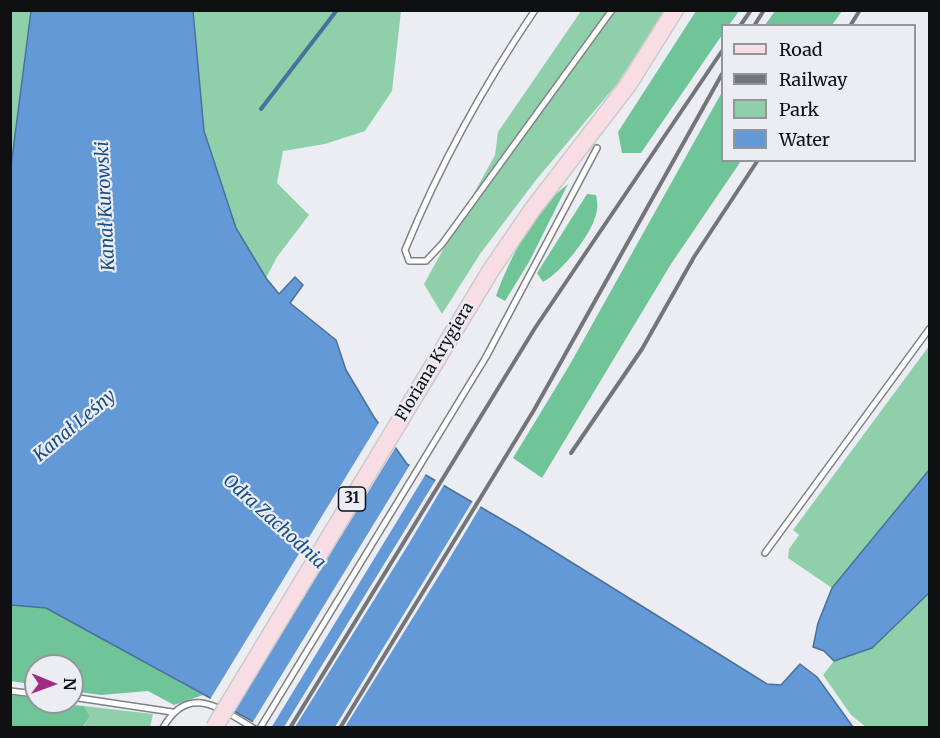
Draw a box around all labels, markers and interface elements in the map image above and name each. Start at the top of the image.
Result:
legend [721,24,916,162]
text: Road [779,38,823,61]
text: Railway [779,68,847,91]
text: Park [779,98,819,121]
text: Water [779,128,830,151]
water label: Kanał Kurowski [92,141,120,271]
street label: Floriana Krygiera [392,299,478,425]
water label: Kanał Leśny [29,385,121,467]
water label: Odra Zachodnia [218,470,330,574]
road number: 31 [338,487,366,511]
north arrow [24,654,84,714]
text: N [60,678,80,691]

